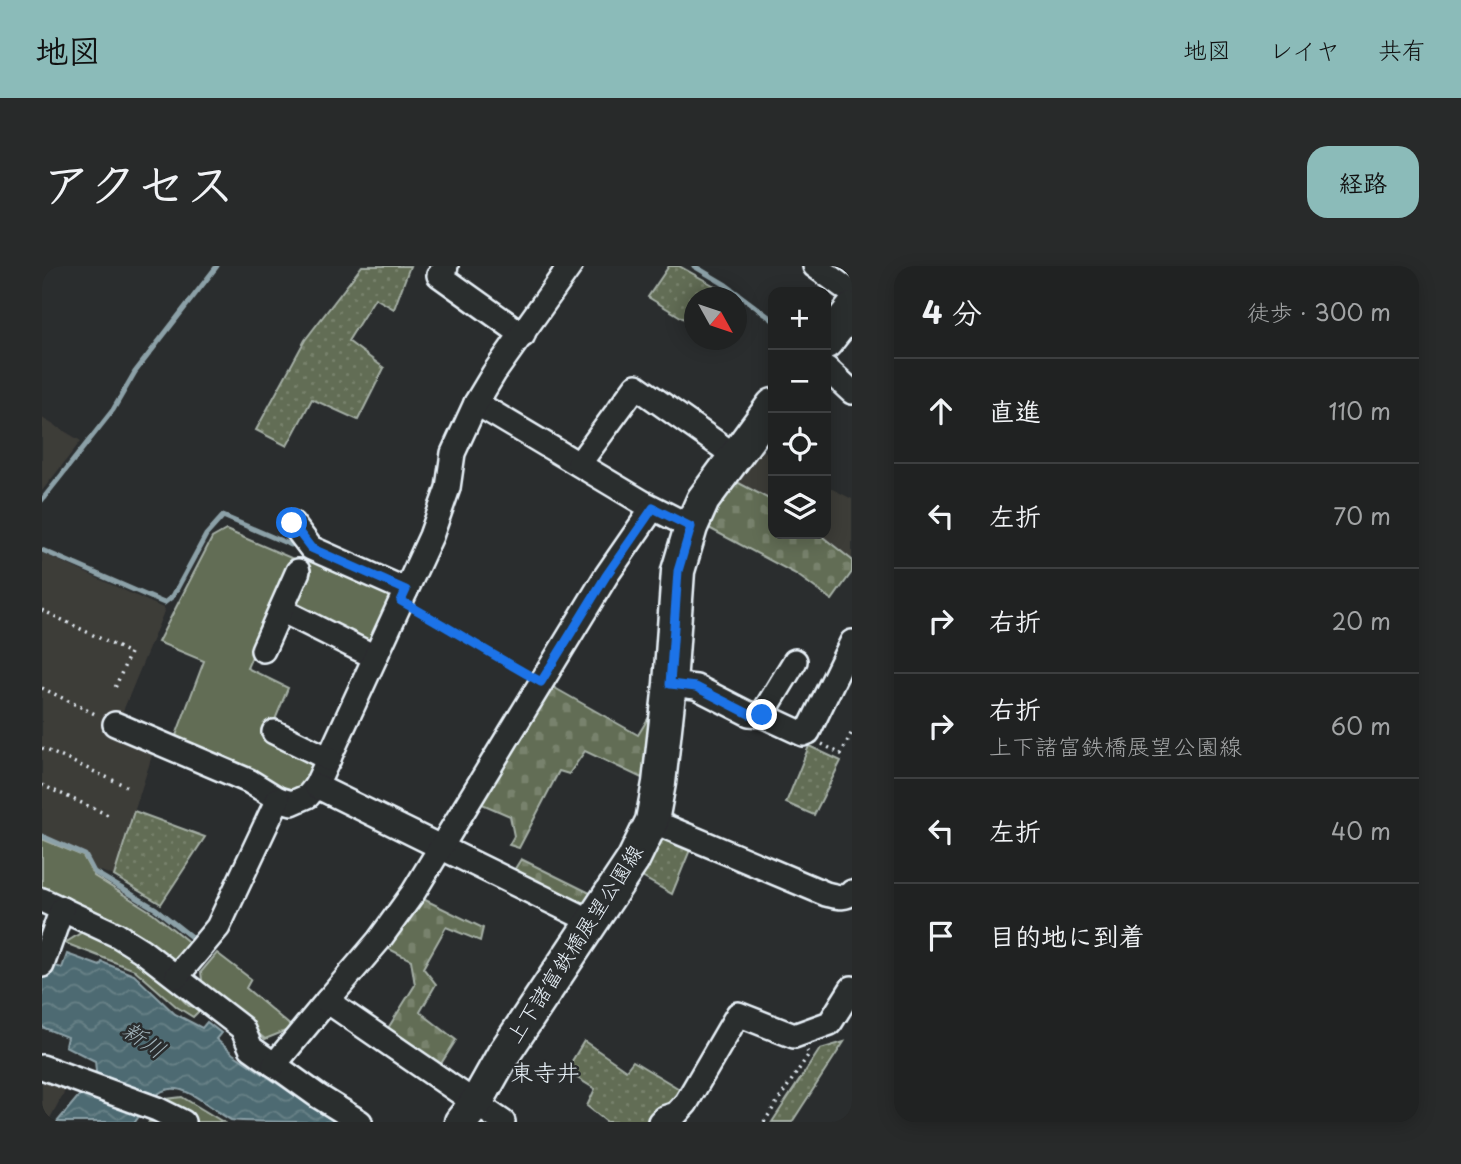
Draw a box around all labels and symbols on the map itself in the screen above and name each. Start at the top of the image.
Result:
north arrow [684,287,747,350]
route start [276,507,307,538]
route end [746,699,777,730]
street label: 上下諸富鉄橋展望公園線 [497,837,650,1048]
water label: 新川 [116,1011,174,1066]
district label: 東寺井 [511,1054,580,1089]

